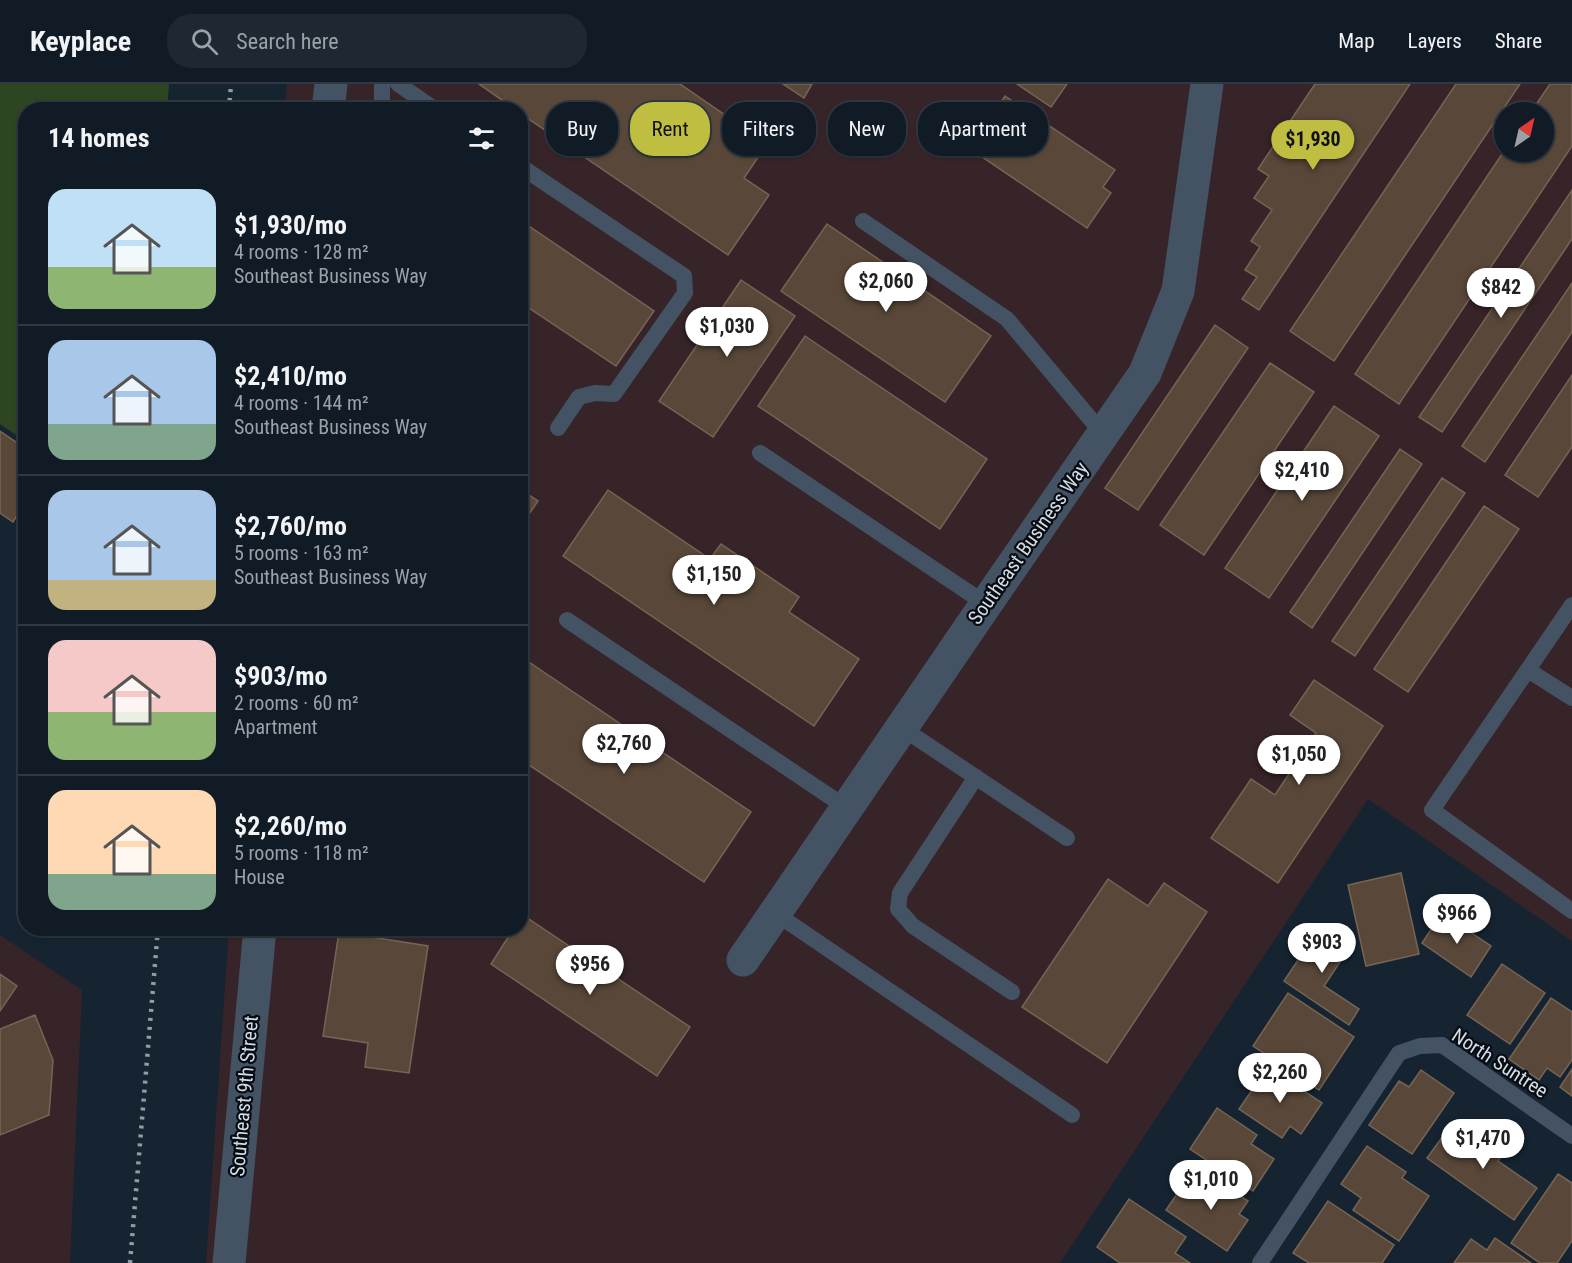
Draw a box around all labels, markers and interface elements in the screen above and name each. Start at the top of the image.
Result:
search box [167,14,587,68]
text: Keyplace [30,25,131,58]
icon: search [188,25,221,58]
text: Search here [236,29,339,54]
text: Map [1338,29,1375,53]
text: Layers [1408,29,1462,53]
text: Share [1495,29,1542,53]
chip: Buy [546,102,618,156]
chip: Rent [630,102,710,156]
chip: Filters [722,102,816,156]
chip: New [828,102,906,156]
chip: Apartment [918,102,1048,156]
north arrow [1494,102,1554,162]
map controls [1494,102,1554,162]
pin: $1,930 [1264,120,1362,171]
icon: filters [465,122,498,155]
text: 14 homes [48,123,150,153]
text: $1,930 [1285,127,1341,151]
text: $1,930/mo [234,210,347,240]
icon: home [96,213,168,285]
text: 4 rooms · 128 m² [234,240,369,264]
pin: $2,060 [837,262,935,313]
text: Southeast Business Way [234,264,427,288]
pin: $842 [1465,268,1537,319]
text: $2,060 [858,269,914,293]
text: $842 [1481,275,1521,299]
pin: $1,030 [678,307,776,358]
text: $1,030 [699,314,755,338]
text: $2,410/mo [234,361,347,391]
icon: home [96,364,168,436]
text: 4 rooms · 144 m² [234,391,369,415]
text: Southeast Business Way [234,415,427,439]
pin: $2,410 [1253,451,1351,502]
street label: Southeast Business Way [963,457,1093,629]
text: $2,410 [1274,458,1330,482]
text: $2,760/mo [234,511,347,541]
icon: home [96,514,168,586]
text: 5 rooms · 163 m² [234,541,369,565]
pin: $1,150 [665,555,763,606]
text: $1,150 [686,562,742,586]
text: Southeast Business Way [234,565,427,589]
text: $903/mo [234,661,327,691]
icon: home [96,664,168,736]
text: 2 rooms · 60 m² [234,691,359,715]
text: Apartment [234,715,318,739]
pin: $2,760 [575,724,673,775]
text: $2,760 [596,731,652,755]
pin: $1,050 [1250,735,1348,786]
text: $1,050 [1271,742,1327,766]
text: $2,260/mo [234,811,347,841]
icon: home [96,814,168,886]
text: 5 rooms · 118 m² [234,841,369,865]
text: House [234,865,285,889]
pin: $966 [1421,894,1493,945]
text: $966 [1437,901,1477,925]
pin: $903 [1286,923,1358,974]
text: $903 [1302,930,1342,954]
pin: $956 [554,945,626,996]
text: $956 [570,952,610,976]
street label: Southeast 9th Street [225,1015,263,1177]
street label: North Suntree [1448,1023,1552,1103]
pin: $2,260 [1231,1053,1329,1104]
text: $2,260 [1252,1060,1308,1084]
pin: $1,470 [1434,1119,1532,1170]
text: $1,470 [1455,1126,1511,1150]
pin: $1,010 [1162,1160,1260,1211]
text: $1,010 [1183,1167,1239,1191]

